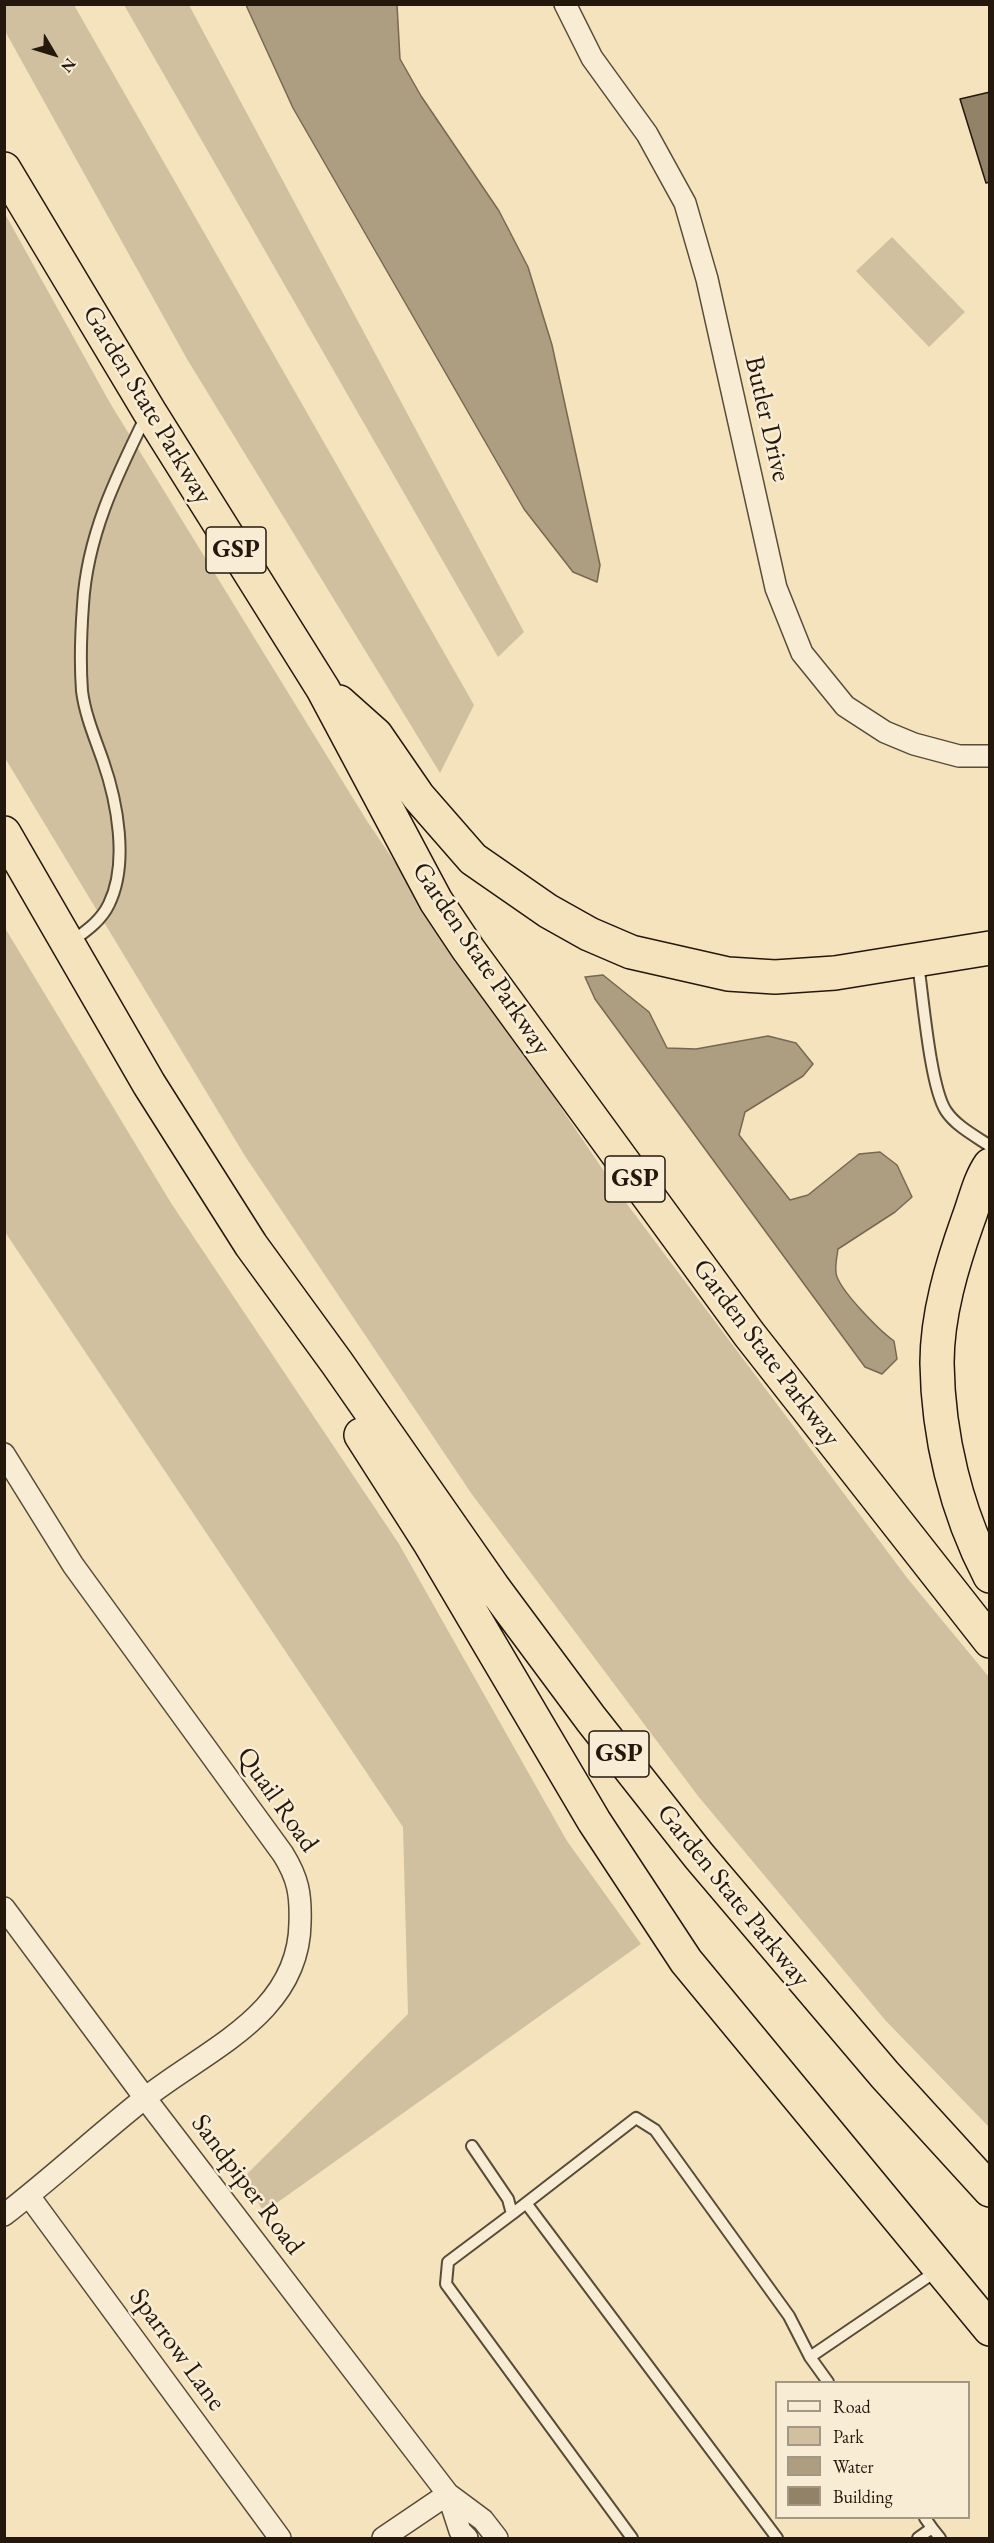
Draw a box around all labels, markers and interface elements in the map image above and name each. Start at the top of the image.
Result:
north arrow [24,24,84,84]
text: N [56,54,81,77]
street label: Garden State Parkway [75,300,219,510]
street label: Butler Drive [737,353,797,485]
road number: GSP [206,527,266,573]
street label: Garden State Parkway [404,856,558,1062]
road number: GSP [605,1156,665,1202]
street label: Garden State Parkway [685,1253,847,1453]
road number: GSP [589,1731,649,1777]
street label: Quail Road [229,1741,325,1859]
street label: Garden State Parkway [649,1798,817,1994]
street label: Sandpiper Road [184,2108,310,2262]
street label: Sparrow Lane [122,2283,232,2417]
legend [775,2381,970,2519]
text: Road [833,2395,871,2418]
text: Park [833,2425,864,2448]
text: Water [833,2455,874,2478]
text: Building [833,2485,893,2508]

